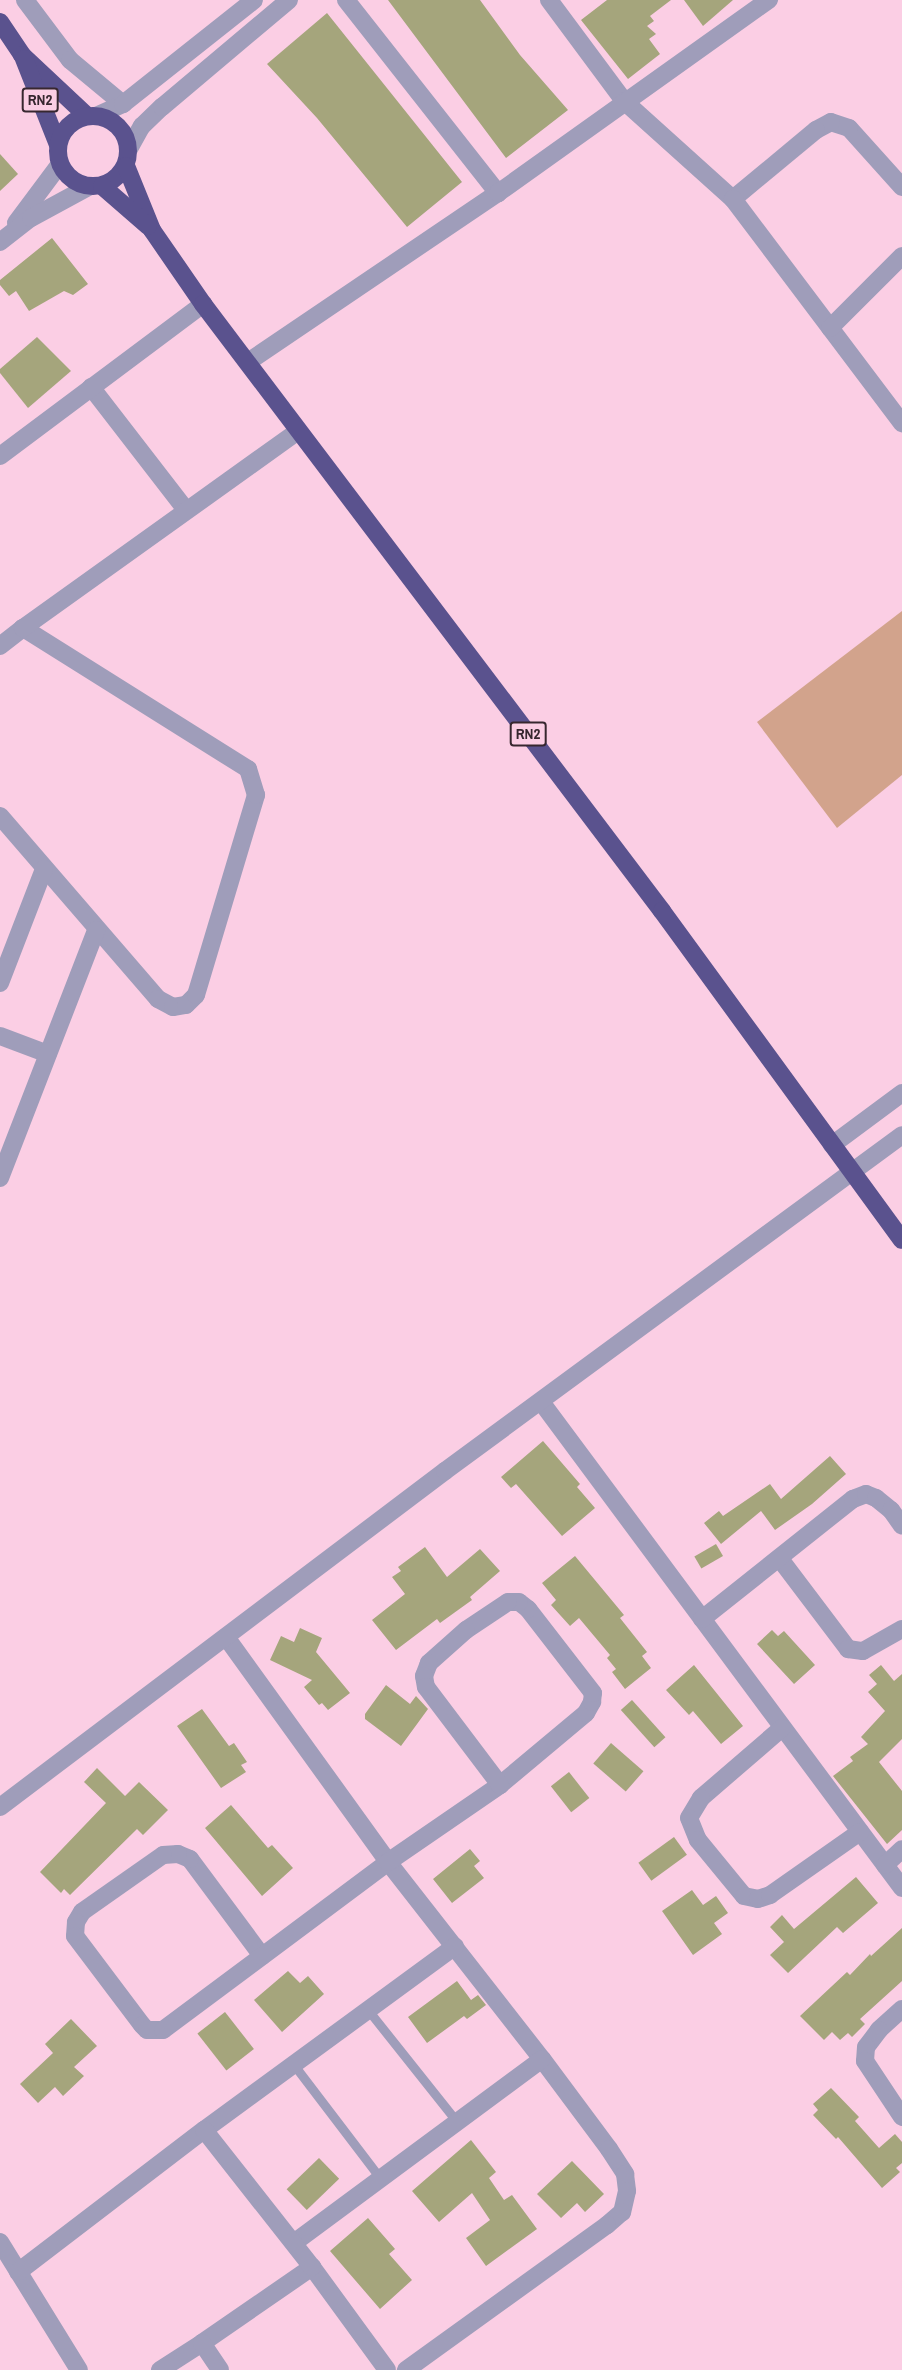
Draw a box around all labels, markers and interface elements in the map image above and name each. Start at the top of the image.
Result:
road number: RN2 [20,88,60,112]
road number: RN2 [508,722,548,746]

